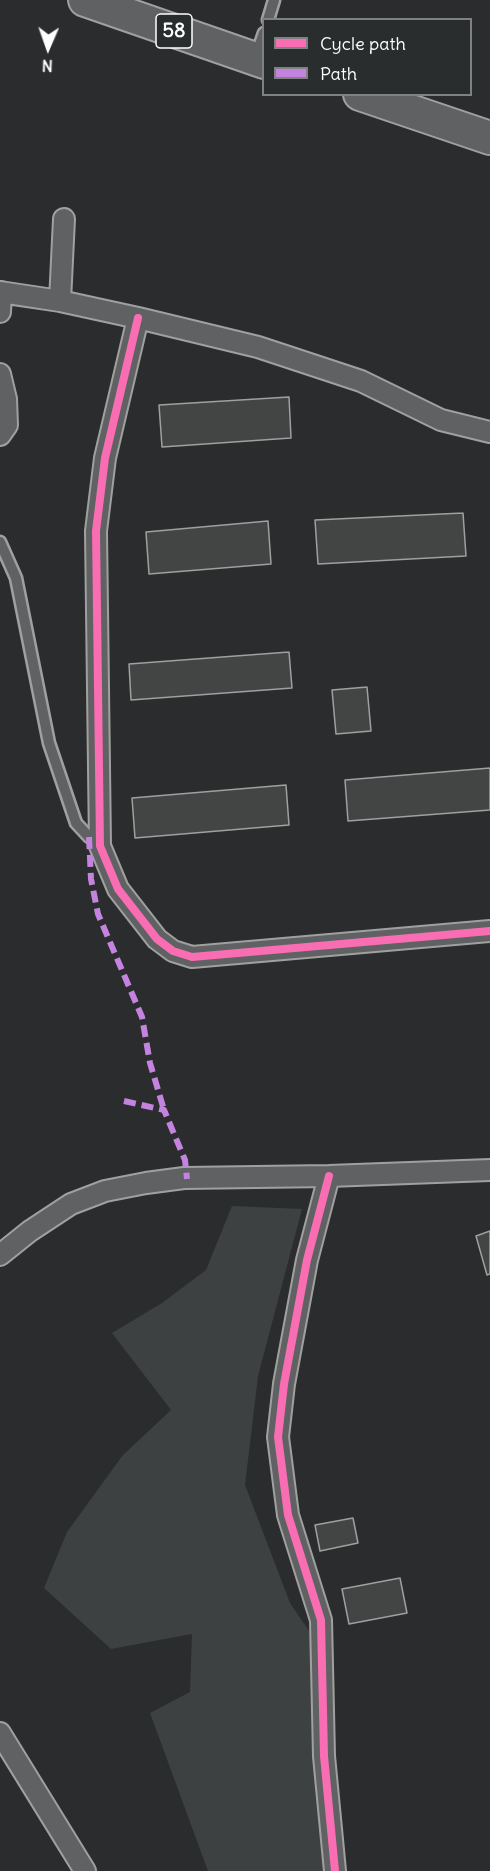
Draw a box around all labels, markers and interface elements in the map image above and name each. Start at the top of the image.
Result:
road number: 58 [156,14,192,48]
north arrow [18,18,78,78]
legend [262,18,472,96]
text: Cycle path [320,32,406,55]
text: N [41,56,53,76]
text: Path [320,62,357,85]

